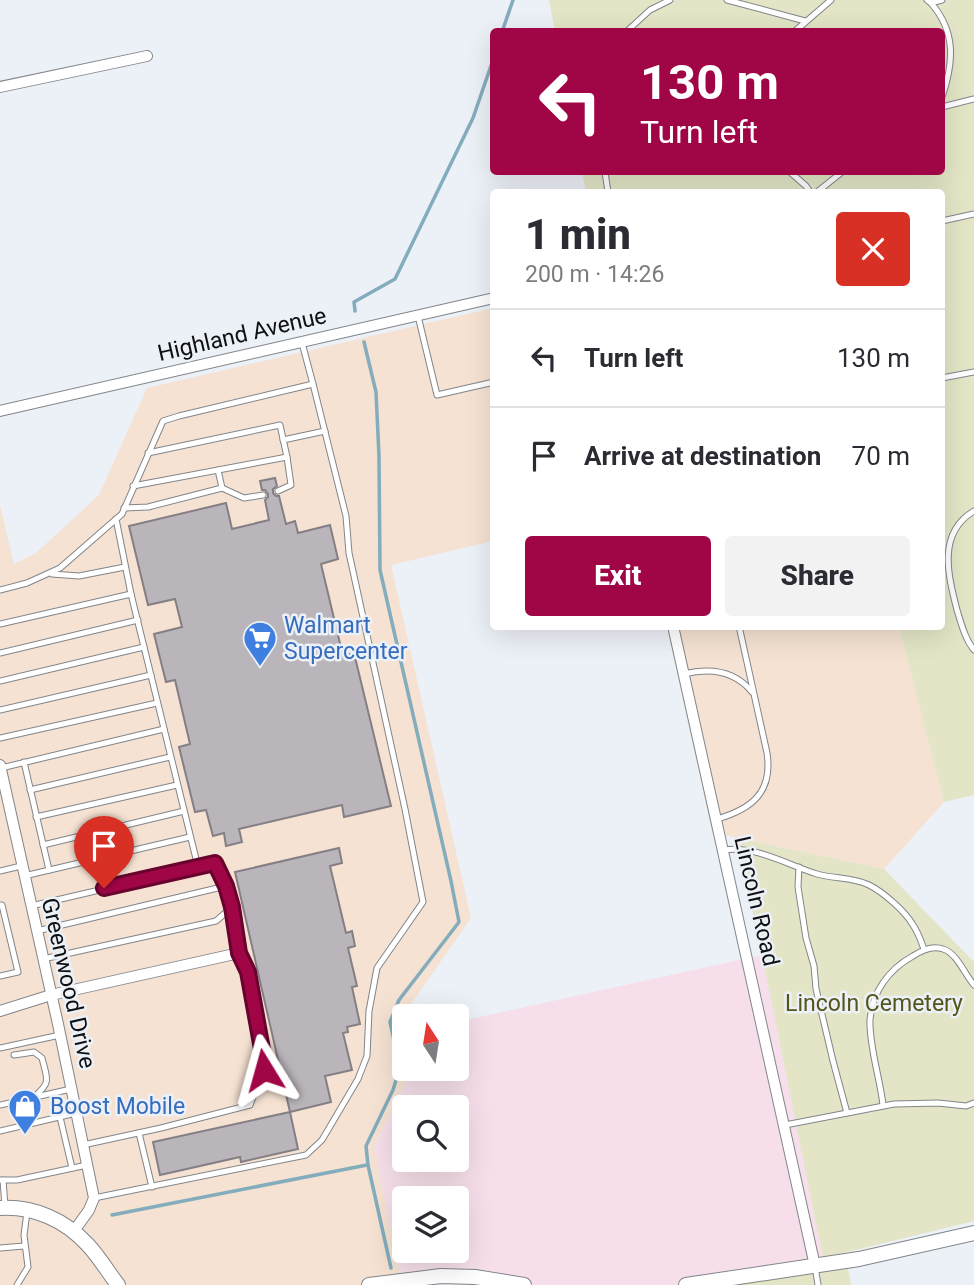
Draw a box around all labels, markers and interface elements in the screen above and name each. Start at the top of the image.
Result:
text: 130 m [640,54,779,111]
icon: left [525,56,616,147]
text: Turn left [640,113,758,151]
text: 1 min [525,210,631,259]
button: close [836,212,910,286]
text: 200 m · 14:26 [525,261,664,288]
street label: Highland Avenue [155,302,329,367]
icon: left [525,339,563,377]
text: Turn left [584,343,683,373]
text: 130 m [837,343,910,373]
icon: arrive [525,437,563,475]
text: Arrive at destination [584,441,821,471]
text: 70 m [852,441,910,471]
button: Exit [525,536,711,616]
button: Share [725,536,910,616]
place label: Walmart Supercenter [284,612,408,665]
supermarket icon: Walmart Supercenter [241,619,279,668]
pin [74,816,134,888]
icon: arrive [85,827,123,865]
street label: Lincoln Road [728,833,785,969]
street label: Greenwood Drive [36,895,101,1071]
park label: Lincoln Cemetery [785,990,963,1017]
north arrow [392,1004,469,1082]
map controls [392,1004,469,1263]
position arrow [227,1033,301,1107]
shop icon: Boost Mobile [6,1087,44,1136]
place label: Boost Mobile [50,1093,185,1120]
button: search [392,1095,469,1172]
button: layers [392,1186,469,1263]

